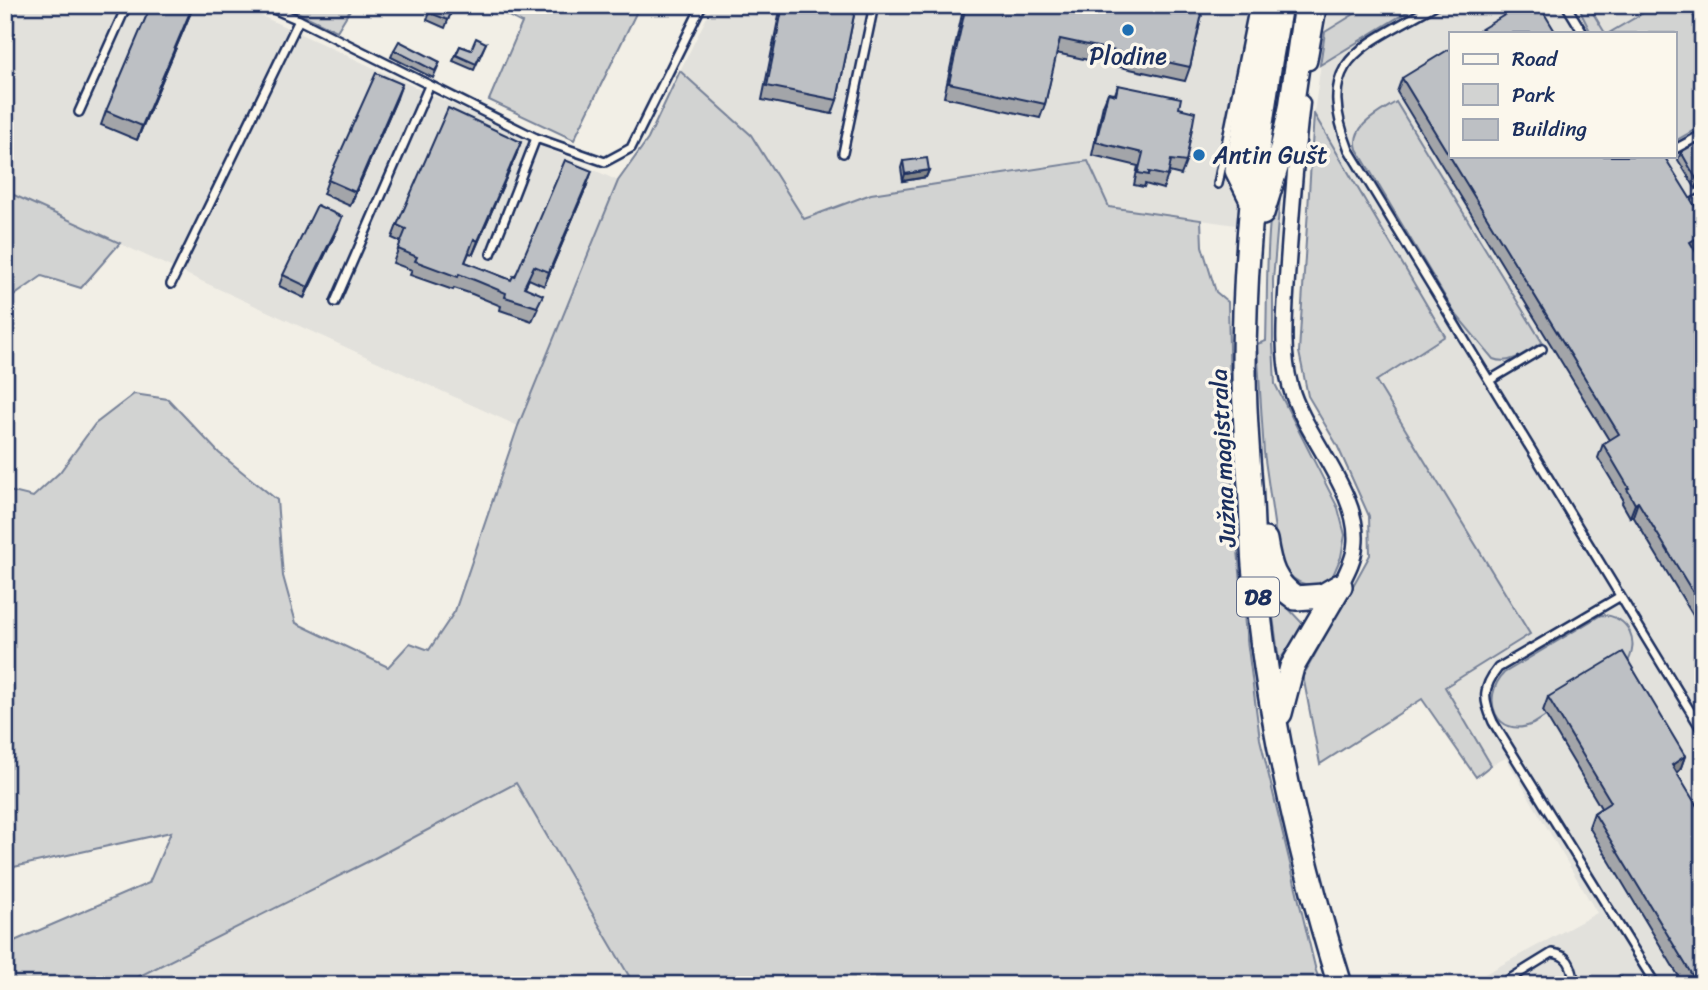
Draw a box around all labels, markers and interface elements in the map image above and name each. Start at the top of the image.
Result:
marker: Plodine [1120,22,1136,38]
legend [1449,32,1676,158]
place label: Plodine [1089,35,1167,77]
text: Road [1512,40,1559,78]
text: Park [1512,76,1555,114]
text: Building [1512,110,1588,148]
place label: Antin Gušt [1212,134,1327,176]
marker: Antin Gušt [1191,147,1207,163]
street label: Južna magistrala [1197,368,1249,549]
road number: D8 [1237,578,1279,617]

